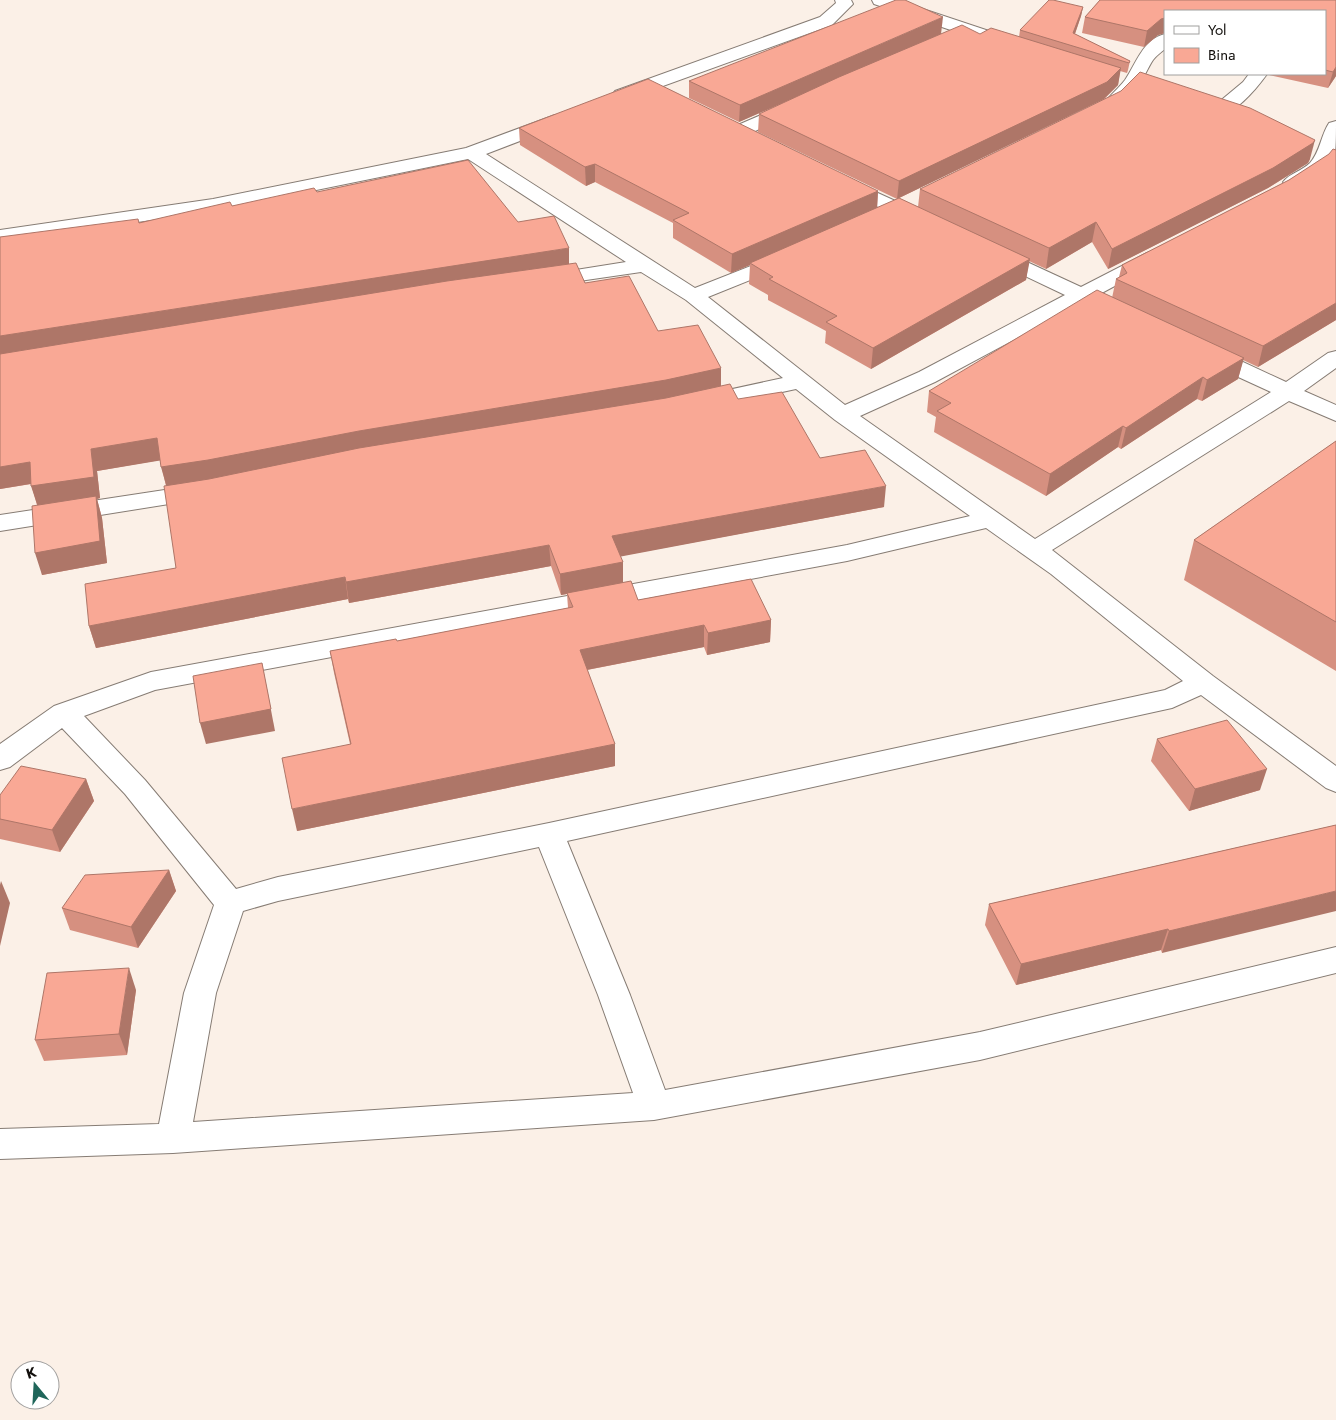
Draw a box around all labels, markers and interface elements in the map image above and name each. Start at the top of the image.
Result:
legend [1164,10,1326,75]
text: Yol [1208,19,1227,41]
text: Bina [1208,44,1235,66]
north arrow [10,1360,60,1410]
text: K [23,1362,39,1384]

